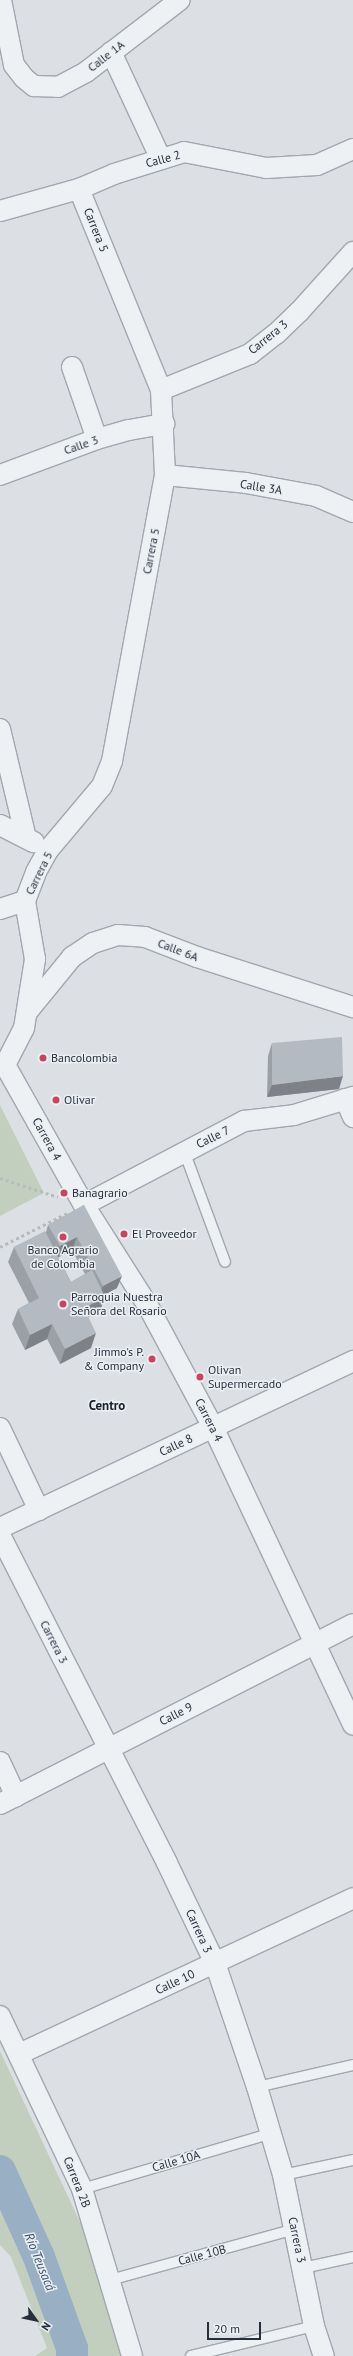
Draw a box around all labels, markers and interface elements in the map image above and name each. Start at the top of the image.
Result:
street label: Calle 1A [85,37,127,75]
street label: Calle 2 [144,147,182,171]
street label: Carrera 5 [81,206,111,254]
street label: Carrera 3 [245,317,291,357]
street label: Calle 3 [62,432,100,458]
street label: Calle 3A [239,477,283,497]
street label: Carrera 5 [139,527,163,575]
street label: Carrera 5 [22,849,56,897]
street label: Calle 6A [156,936,200,964]
place label: Bancolombia [51,1051,117,1065]
marker: Bancolombia [38,1053,48,1063]
place label: Olivar [64,1093,95,1107]
marker: Olivar [51,1095,61,1105]
street label: Carrera 4 [29,1115,65,1163]
street label: Calle 7 [194,1123,232,1151]
place label: Banagrario [72,1186,128,1200]
marker: Banagrario [59,1188,69,1198]
place label: El Proveedor [132,1227,196,1241]
marker: El Proveedor [119,1229,129,1239]
marker: Banco Agrario de Colombia [58,1232,68,1242]
place label: Banco Agrario de Colombia [27,1243,99,1271]
place label: Parroquia Nuestra Señora del Rosario [71,1290,167,1318]
marker: Parroquia Nuestra Señora del Rosario [58,1299,68,1309]
place label: Jimmo's P. & Company [84,1345,144,1373]
marker: Jimmo's P. & Company [147,1354,157,1364]
place label: Olivan Supermercado [208,1363,282,1391]
marker: Olivan Supermercado [195,1372,205,1382]
street label: Carrera 4 [192,1396,226,1444]
district label: Centro [89,1398,125,1414]
street label: Calle 8 [157,1431,195,1459]
street label: Carrera 3 [37,1618,71,1666]
street label: Calle 9 [157,1700,195,1728]
street label: Carrera 3 [183,1907,215,1955]
street label: Calle 10 [153,1967,197,1997]
street label: Calle 10A [150,2147,202,2175]
street label: Carrera 2B [60,2154,94,2210]
street label: Carrera 3 [285,2216,309,2264]
water label: Río Teusacá [20,2231,58,2293]
street label: Calle 10B [176,2242,228,2268]
north arrow [16,2300,56,2340]
scale bar [209,2314,263,2340]
text: N [38,2320,54,2333]
text: 20 m [214,2321,240,2336]

